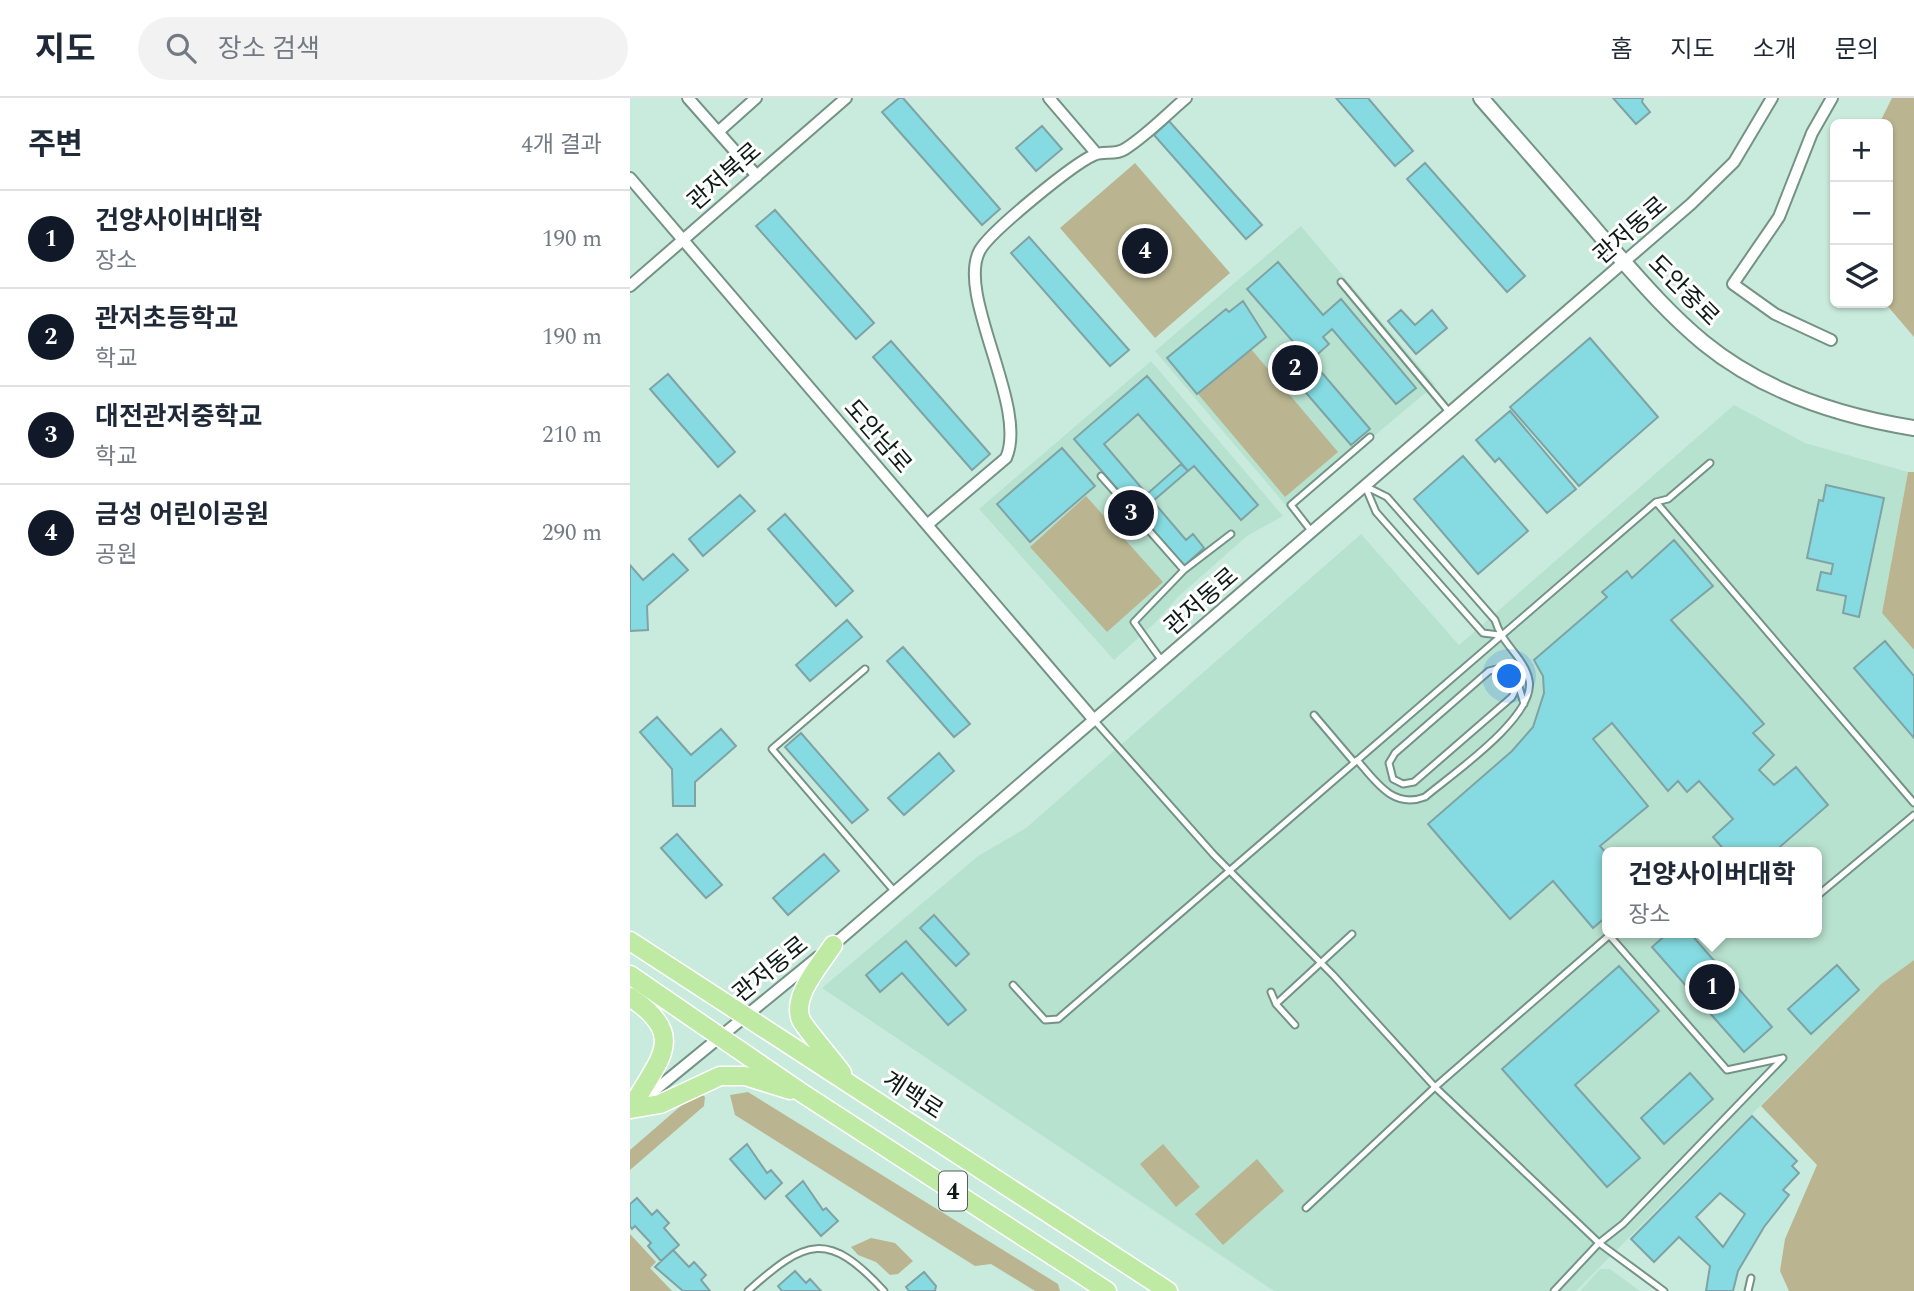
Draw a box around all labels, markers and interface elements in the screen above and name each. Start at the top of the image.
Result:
search box [138,17,628,80]
text: 지도 [35,25,96,75]
icon: search [162,29,200,67]
text: 장소 검색 [218,29,320,69]
text: 홈 [1610,32,1632,68]
text: 지도 [1670,32,1715,68]
text: 소개 [1753,32,1797,68]
text: 문의 [1835,32,1879,68]
map controls [1830,119,1893,308]
button: + [1830,119,1893,182]
text: 주변 [28,122,83,168]
text: 4개 결과 [521,128,602,163]
street label: 관저북로 [680,134,770,219]
button: − [1830,182,1893,245]
street label: 관저동로 [1586,188,1676,273]
text: 건양사이버대학 [95,201,262,241]
text: 1 [45,222,57,257]
text: 190 m [542,222,602,257]
pin: 4 [1122,225,1168,277]
text: 장소 [95,244,137,279]
button: layers [1830,245,1893,308]
street label: 도안중로 [1639,247,1727,335]
text: 관저초등학교 [95,299,239,339]
text: 2 [45,320,57,355]
text: 190 m [542,320,602,355]
text: 학교 [95,342,137,377]
pin: 2 [1272,342,1318,394]
street label: 도안남로 [835,392,920,482]
text: 대전관저중학교 [95,397,262,437]
text: 3 [45,418,57,453]
text: 210 m [542,418,602,453]
text: 학교 [95,440,137,475]
pin: 3 [1108,487,1154,539]
text: 금성 어린이공원 [95,495,269,535]
text: 4 [45,516,57,551]
text: 290 m [542,516,602,551]
text: 공원 [95,538,137,573]
street label: 관저동로 [1157,559,1247,644]
your location [1492,659,1526,693]
popup [1602,847,1822,938]
text: 건양사이버대학 [1628,855,1796,895]
text: 장소 [1628,898,1671,933]
street label: 관저동로 [725,928,816,1012]
pin: 1 [1689,961,1735,1013]
street label: 계백로 [875,1063,950,1129]
road number: 4 [939,1172,967,1210]

